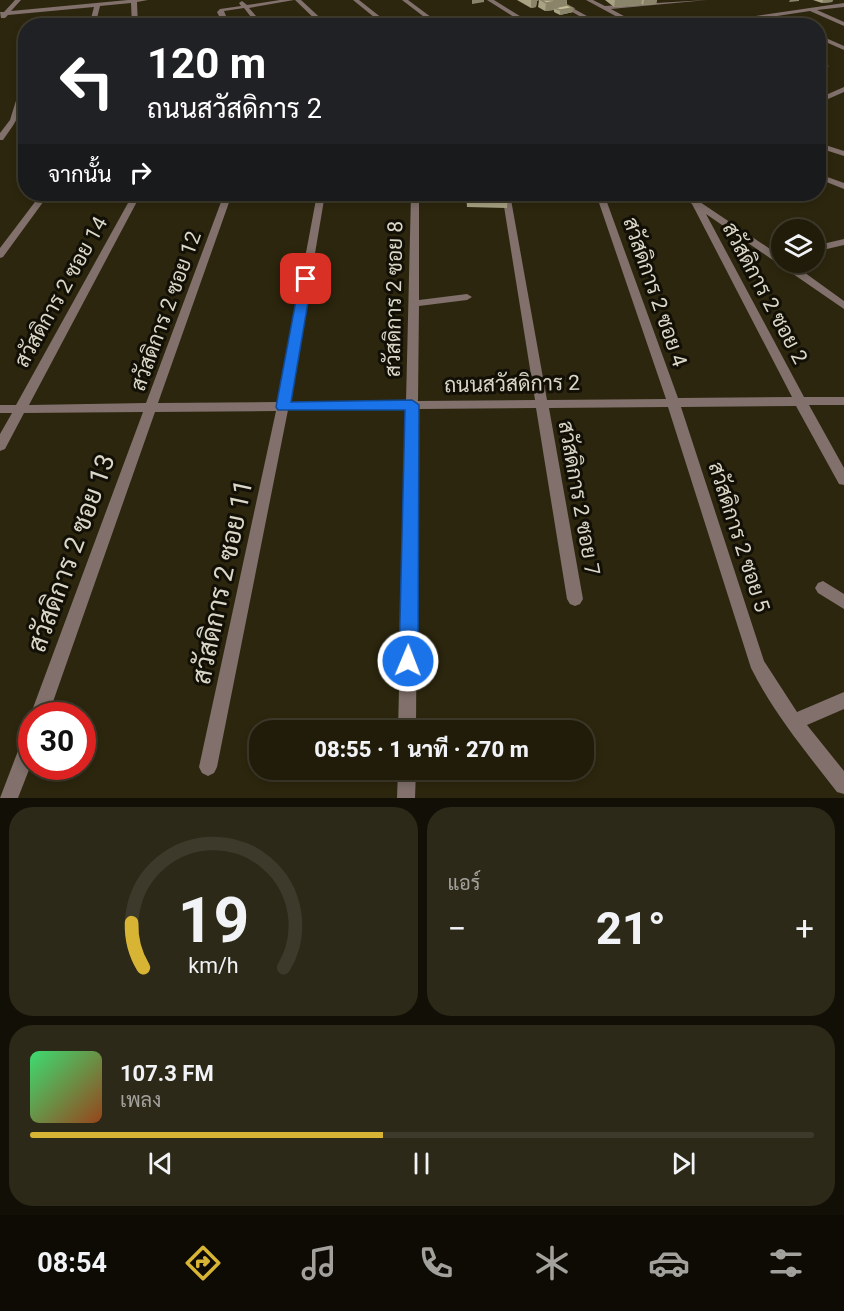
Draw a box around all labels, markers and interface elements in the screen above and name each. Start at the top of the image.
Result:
text: 120 m [147,39,266,88]
icon: left [48,42,126,120]
text: ถนนสวัสดิการ 2 [147,93,322,125]
icon: right [124,156,157,189]
text: จากนั้น [48,162,112,187]
street label: สวัสดิการ 2 ซอย 14 [10,212,112,371]
street label: สวัสดิการ 2 ซอย 4 [618,214,692,370]
street label: สวัสดิการ 2 ซอย 2 [718,218,812,368]
map controls [771,219,825,273]
button: layers [771,219,825,273]
street label: สวัสดิการ 2 ซอย 8 [381,221,407,377]
street label: สวัสดิการ 2 ซอย 12 [126,228,206,394]
pin [280,253,331,304]
icon: arrive [289,262,322,295]
street label: ถนนสวัสดิการ 2 [444,371,580,397]
street label: สวัสดิการ 2 ซอย 7 [554,419,604,577]
street label: สวัสดิการ 2 ซอย 13 [20,450,121,656]
street label: สวัสดิการ 2 ซอย 5 [703,459,775,615]
street label: สวัสดิการ 2 ซอย 11 [185,477,258,687]
position arrow [376,629,440,693]
speed limit sign: 30 [18,702,96,780]
text: 08:55 · 1 นาที · 270 m [314,737,529,762]
text: แอร์ [448,871,481,895]
text: 19 [177,884,249,957]
text: 21° [596,902,666,955]
text: − [448,909,466,948]
text: + [795,909,814,948]
text: km/h [188,954,238,979]
text: 107.3 FM [120,1061,214,1086]
text: เพลง [120,1088,161,1112]
icon: previous [144,1147,177,1180]
icon: pause [405,1147,438,1180]
icon: next [667,1147,700,1180]
icon: directions [182,1242,224,1284]
icon: music [298,1242,340,1284]
icon: phone [415,1242,457,1284]
icon: climate [531,1242,573,1284]
icon: car [648,1242,690,1284]
icon: filters [765,1242,807,1284]
text: 08:54 [37,1247,107,1279]

